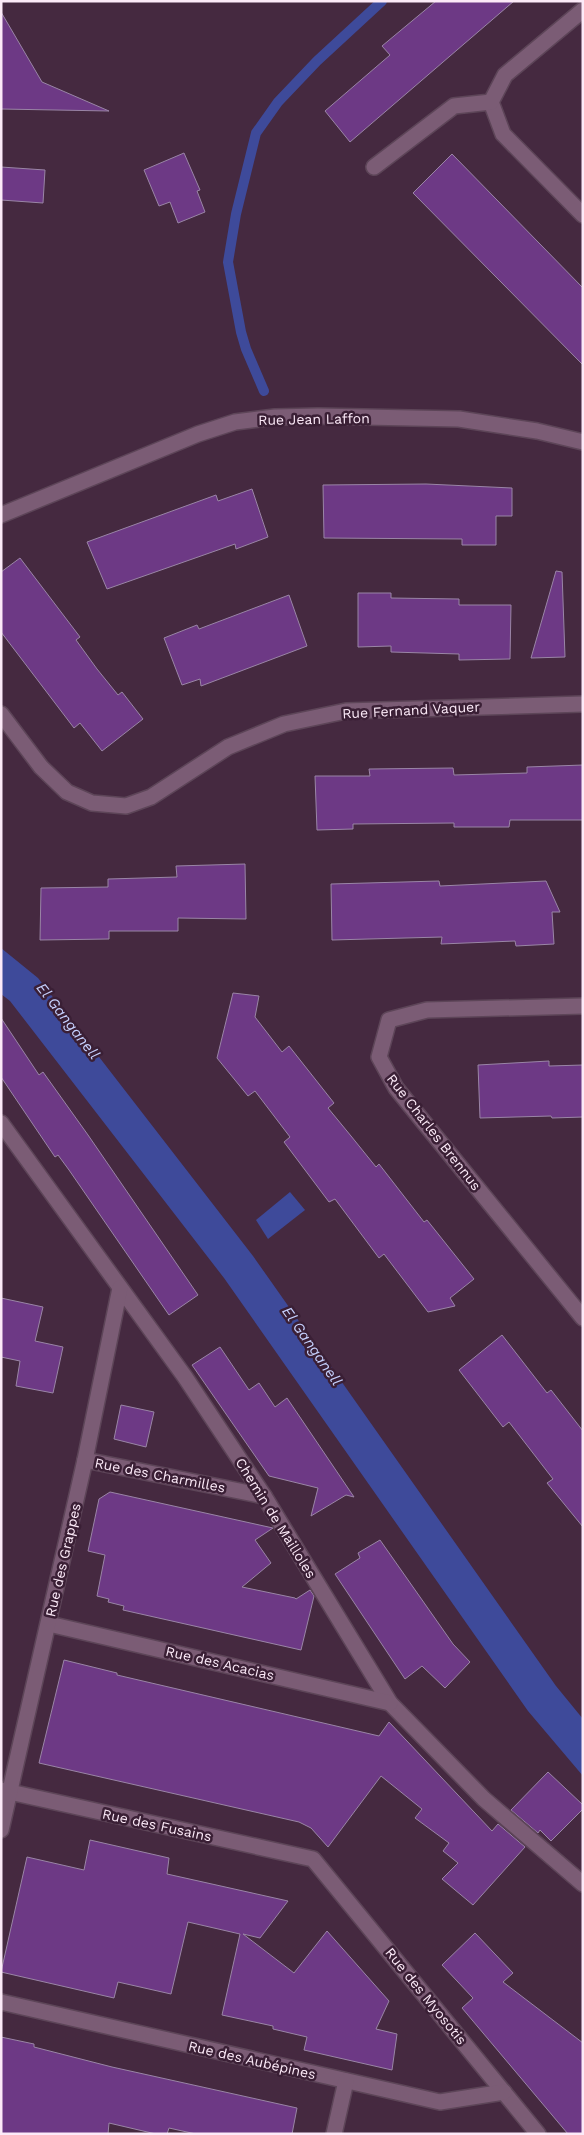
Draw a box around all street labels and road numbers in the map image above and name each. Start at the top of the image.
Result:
street label: Rue Jean Laffon [258,410,370,428]
street label: Rue Fernand Vaquer [342,698,481,722]
street label: Rue Charles Brennus [384,1071,484,1193]
street label: Rue des Charmilles [93,1454,227,1496]
street label: Chemin de Mailloles [232,1455,320,1581]
street label: Rue des Grappes [42,1502,84,1618]
street label: Rue des Acacias [164,1643,276,1683]
street label: Rue des Fusains [101,1806,213,1844]
street label: Rue des Myosotis [382,1944,470,2048]
street label: Rue des Aubépines [187,2038,317,2082]

